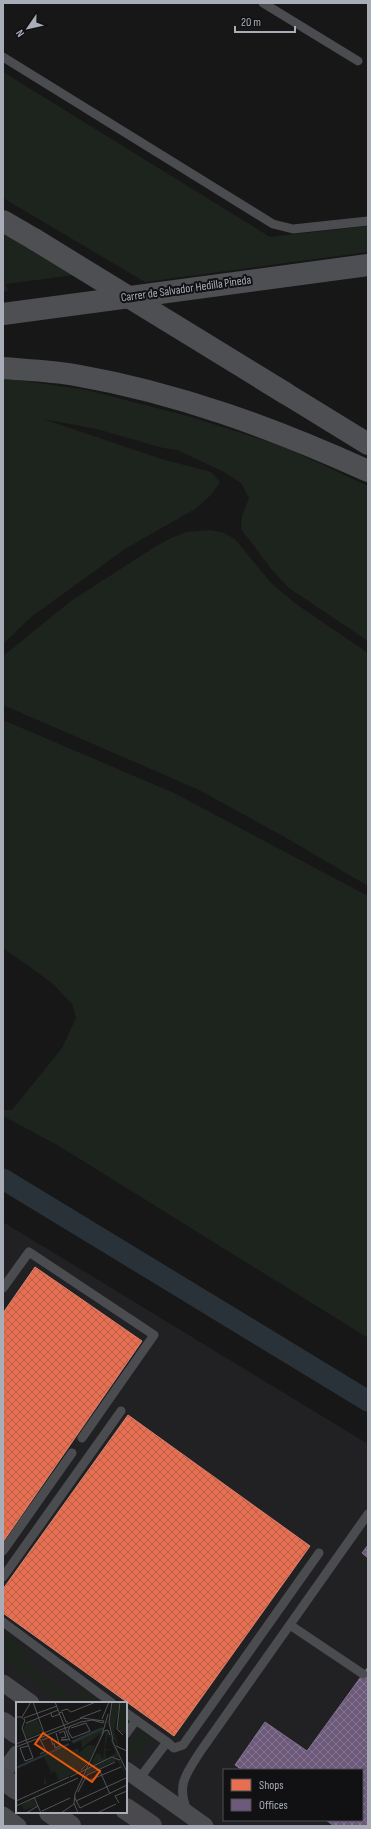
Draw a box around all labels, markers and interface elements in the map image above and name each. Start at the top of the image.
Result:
north arrow [8,8,48,48]
scale bar [235,8,295,34]
text: 20 m [241,15,261,30]
text: N [13,27,27,39]
street label: Carrer de Salvador Hedilla Pineda [120,272,252,306]
inset map [16,1702,127,1813]
legend [223,1769,363,1821]
text: Shops [259,1778,284,1793]
text: Offices [259,1798,288,1813]

